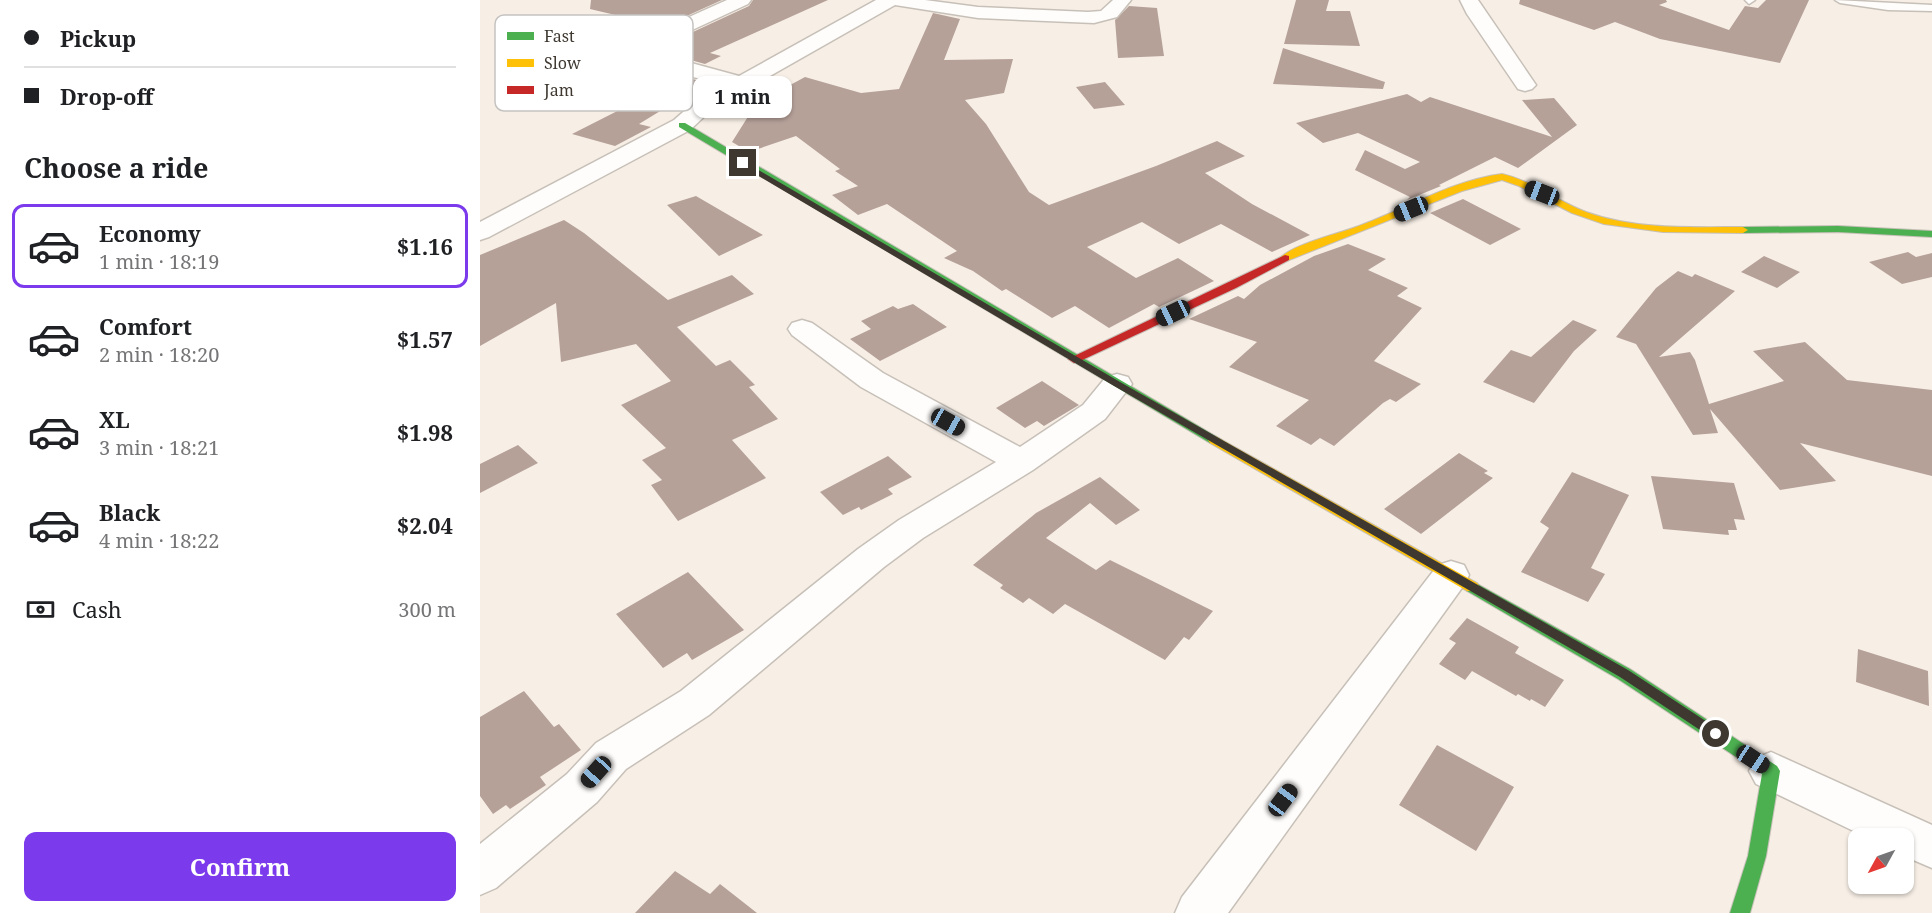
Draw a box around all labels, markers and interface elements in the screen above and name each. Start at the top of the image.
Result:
legend [495,15,693,111]
text: Pickup [60,23,136,53]
text: Fast [544,25,575,47]
text: Slow [544,52,581,74]
callout: 1 min [694,76,792,118]
text: Jam [543,79,574,101]
text: Drop-off [60,81,153,111]
text: 1 min [714,83,771,110]
text: Choose a ride [24,149,209,186]
route end [729,149,756,176]
car [1522,178,1562,208]
car [1391,194,1431,224]
text: Economy [99,218,201,248]
icon: car [27,219,81,273]
text: $1.16 [397,231,453,261]
text: 1 min · 18:19 [99,248,219,275]
car [1153,297,1193,329]
text: Comfort [99,311,192,341]
icon: car [27,312,81,366]
text: $1.57 [397,324,453,354]
text: 2 min · 18:20 [99,341,219,368]
text: XL [99,404,130,434]
icon: car [27,405,81,459]
car [928,405,968,439]
text: $1.98 [397,417,453,447]
text: 3 min · 18:21 [99,434,219,461]
text: Black [99,497,160,527]
icon: car [27,498,81,552]
text: $2.04 [397,510,453,540]
text: 4 min · 18:22 [99,527,219,554]
icon: cash [24,593,57,626]
text: Cash [72,594,122,624]
text: 300 m [398,596,456,623]
route start [1702,720,1729,747]
car [1733,742,1773,776]
car [577,753,615,791]
car [1265,780,1301,820]
north arrow [1848,828,1914,894]
map controls [1848,828,1914,894]
button: Confirm [24,832,456,901]

